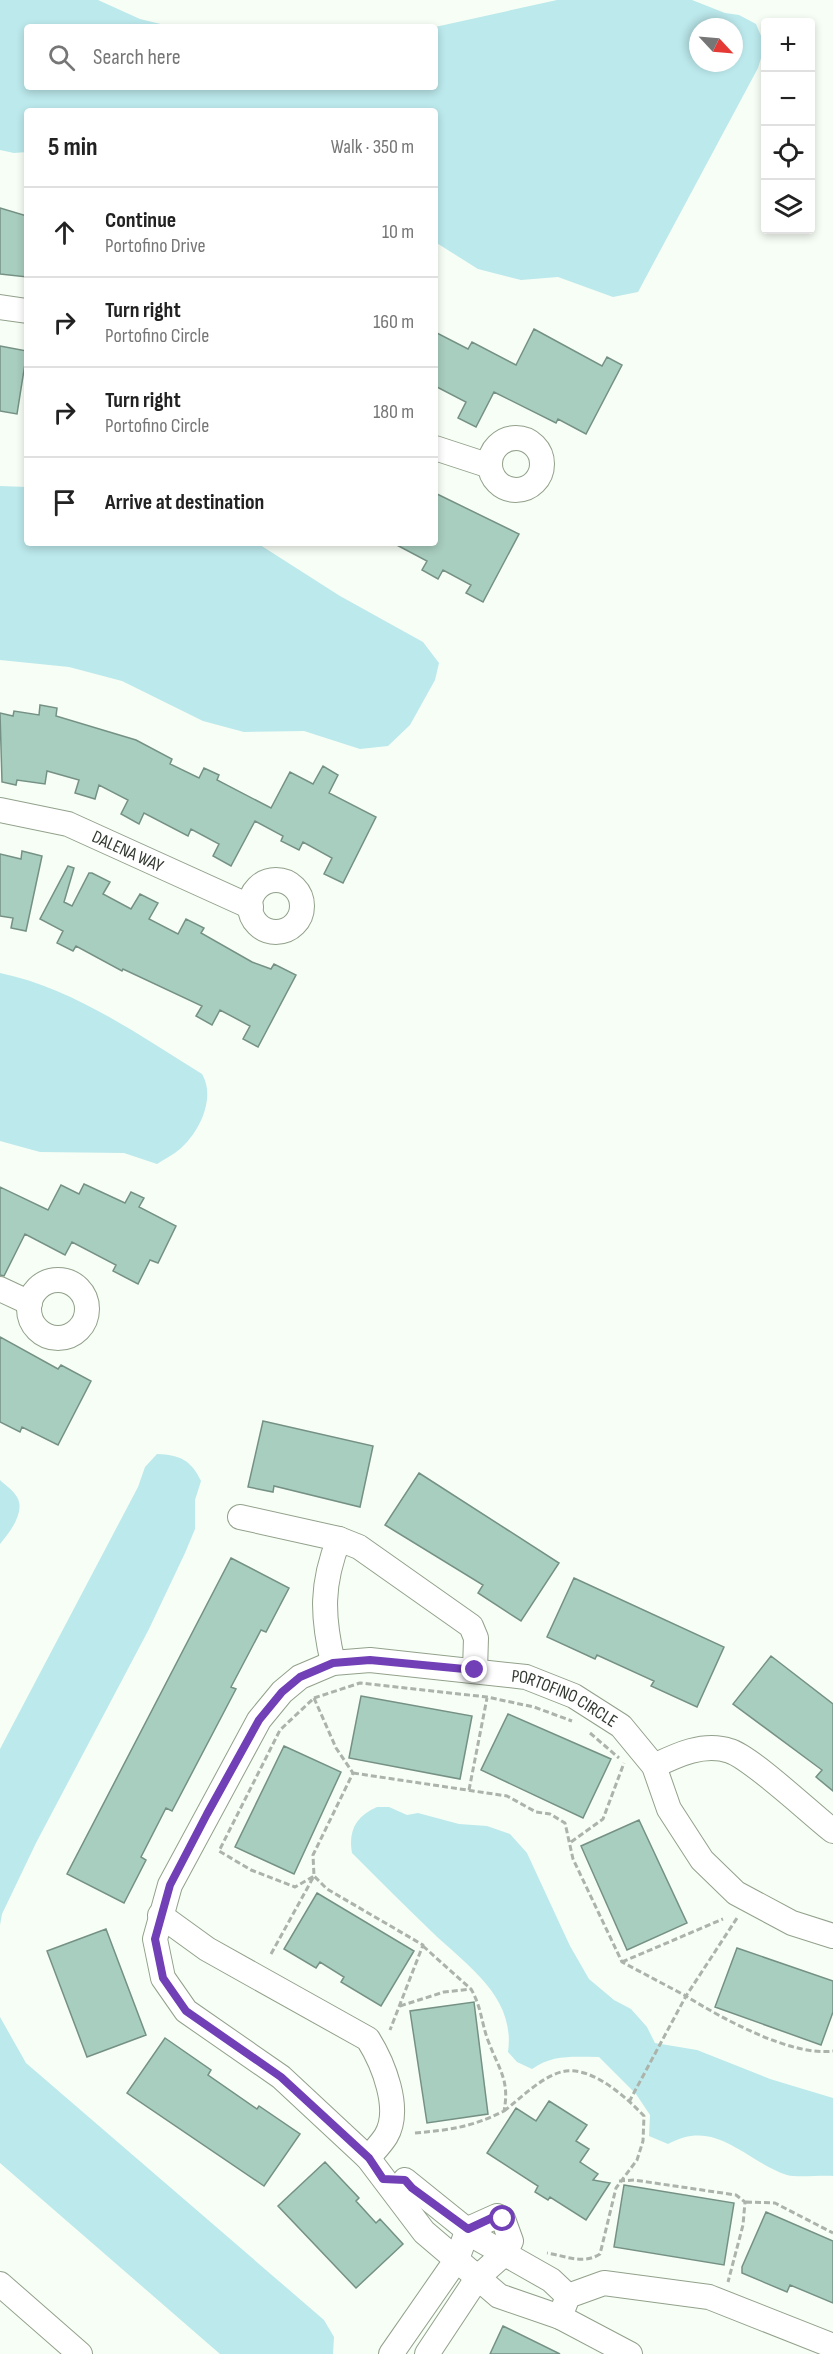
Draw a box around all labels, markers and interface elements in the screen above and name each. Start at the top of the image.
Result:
north arrow [689,18,743,72]
map controls [761,18,815,234]
button: + [761,18,815,72]
search box [24,24,438,90]
icon: search [45,41,78,74]
text: Search here [93,44,180,71]
button: − [761,72,815,126]
button: locate [761,126,815,180]
text: 5 min [48,132,98,163]
text: Walk · 350 m [331,135,414,159]
button: layers [761,180,815,234]
text: Continue [105,207,176,234]
icon: ahead [48,216,81,249]
text: 10 m [382,220,414,244]
text: Portofino Drive [105,234,206,258]
text: Turn right [105,297,181,324]
icon: right [48,306,81,339]
text: 160 m [373,310,414,334]
text: Portofino Circle [105,324,209,348]
text: Turn right [105,387,181,414]
icon: right [48,396,81,429]
text: 180 m [373,400,414,424]
text: Portofino Circle [105,414,209,438]
icon: arrive [48,486,81,519]
text: Arrive at destination [105,489,264,516]
street label: DALENA WAY [89,826,167,877]
route end [461,1656,487,1682]
street label: PORTOFINO CIRCLE [510,1665,621,1732]
route start [489,2205,515,2231]

